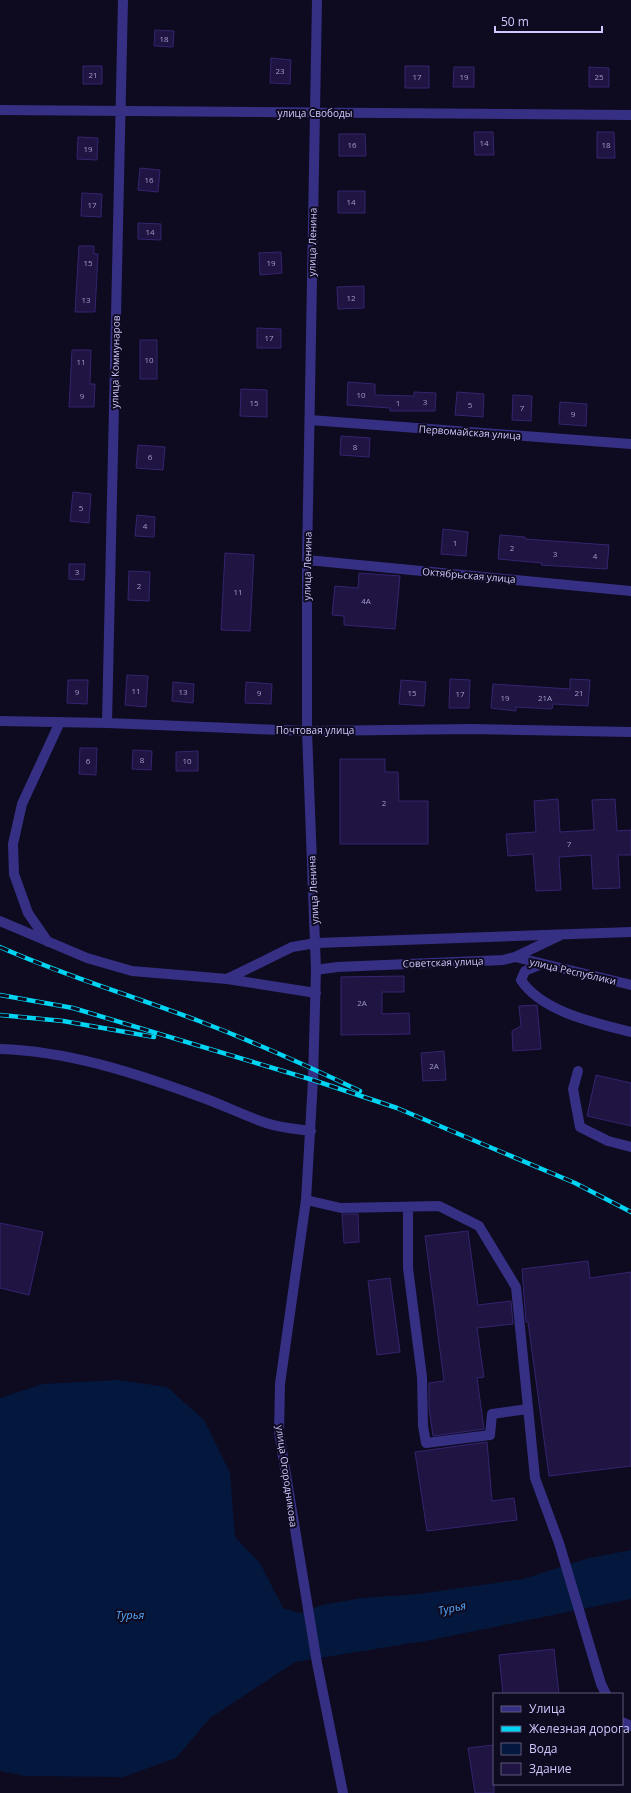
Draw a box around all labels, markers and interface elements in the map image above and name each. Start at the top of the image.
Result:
scale bar [495,8,602,34]
text: 50 m [501,13,529,30]
house number: 18 [159,33,169,44]
house number: 23 [275,65,285,76]
house number: 21 [88,69,98,80]
house number: 17 [412,71,422,82]
house number: 19 [459,71,469,82]
house number: 25 [594,71,604,82]
street label: улица Свободы [278,106,352,120]
house number: 14 [479,137,489,148]
house number: 16 [347,139,357,150]
house number: 18 [601,139,611,150]
house number: 19 [83,143,93,154]
house number: 16 [144,174,154,185]
house number: 14 [346,196,356,207]
house number: 17 [87,199,97,210]
street label: улица Ленина [304,208,320,276]
house number: 14 [145,226,155,237]
house number: 15 [83,257,93,268]
house number: 19 [266,257,276,268]
house number: 12 [346,292,356,303]
house number: 13 [81,294,91,305]
street label: улица Коммунаров [107,315,123,409]
house number: 17 [264,332,274,343]
house number: 10 [144,354,154,365]
house number: 11 [76,356,86,367]
house number: 10 [356,389,366,400]
house number: 9 [80,390,85,401]
house number: 3 [423,396,428,407]
house number: 15 [249,397,259,408]
house number: 1 [396,397,400,408]
house number: 5 [468,399,473,410]
house number: 7 [520,402,525,413]
house number: 9 [571,408,576,419]
street label: Первомайская улица [418,421,522,443]
house number: 8 [353,441,358,452]
house number: 6 [148,451,153,462]
house number: 5 [79,502,84,513]
house number: 4 [143,520,148,531]
street label: улица Ленина [299,532,315,600]
house number: 1 [453,537,457,548]
house number: 2 [510,542,515,553]
house number: 3 [553,548,558,559]
house number: 4 [593,550,598,561]
street label: Октябрьская улица [422,564,516,586]
house number: 3 [75,566,80,577]
house number: 2 [137,580,142,591]
house number: 11 [233,586,243,597]
house number: 4А [361,595,372,606]
house number: 11 [131,685,141,696]
house number: 9 [75,686,80,697]
house number: 13 [178,686,188,697]
house number: 9 [257,687,262,698]
house number: 15 [407,687,417,698]
house number: 21 [574,687,584,698]
house number: 17 [455,688,465,699]
house number: 19 [500,692,510,703]
house number: 21А [538,692,553,703]
street label: Почтовая улица [276,723,354,737]
house number: 8 [140,754,145,765]
house number: 6 [86,755,91,766]
house number: 10 [182,755,192,766]
house number: 2 [382,797,387,808]
house number: 7 [567,838,572,849]
street label: улица Ленина [304,855,322,925]
street label: Советская улица [402,954,484,970]
street label: улица Республики [528,954,618,988]
house number: 2А [357,997,368,1008]
house number: 2А [429,1060,440,1071]
street label: улица Огородникова [273,1424,301,1528]
water label: Турья [436,1597,468,1618]
water label: Турья [116,1607,144,1622]
legend [493,1693,623,1785]
text: Улица [529,1700,565,1717]
text: Железная дорога [529,1720,630,1737]
text: Вода [529,1740,558,1757]
text: Здание [529,1760,572,1777]

